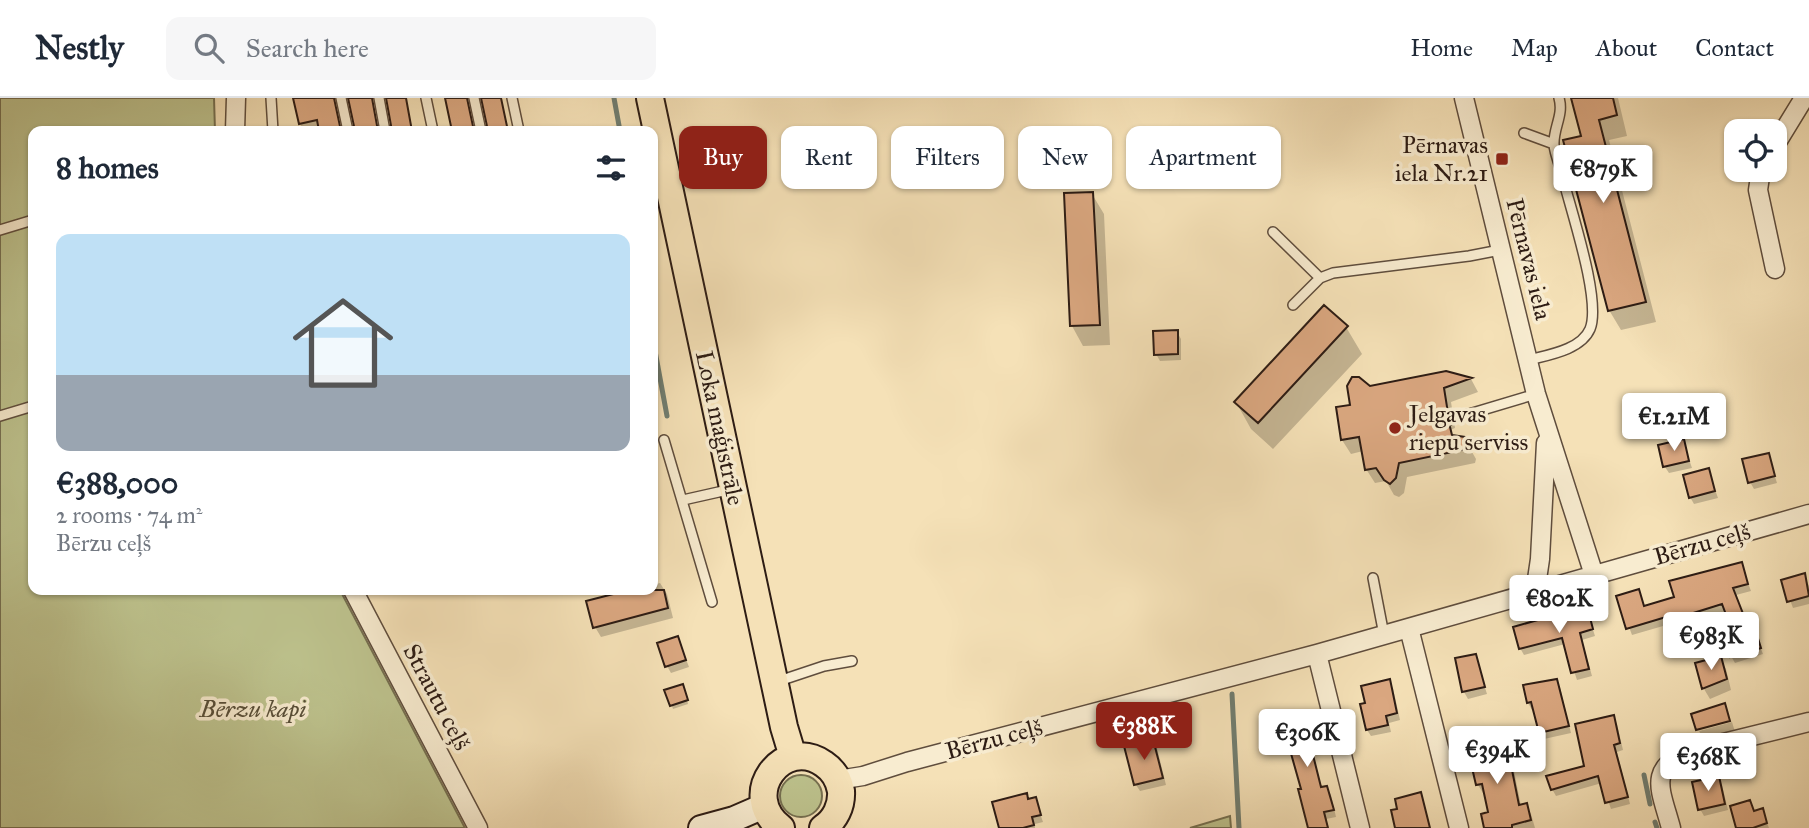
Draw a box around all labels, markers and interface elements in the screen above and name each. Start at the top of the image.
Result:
search box [166,17,656,80]
text: Nestly [35,28,124,68]
icon: search [190,29,228,67]
text: Search here [246,32,369,64]
text: Home [1410,33,1473,63]
text: Map [1511,33,1558,63]
text: About [1596,33,1657,63]
text: Contact [1695,33,1774,63]
map controls [1724,119,1787,182]
button: locate [1724,119,1787,182]
chip: Buy [679,126,767,189]
chip: Rent [781,126,877,189]
chip: Filters [891,126,1004,189]
chip: New [1018,126,1112,189]
chip: Apartment [1126,126,1281,189]
place label: Pērnavas iela Nr.21 [1395,130,1488,188]
pin: €879K [1554,146,1652,205]
icon: filters [592,149,630,187]
text: 8 homes [56,150,159,186]
marker: Pērnavas iela Nr.21 [1494,151,1510,167]
text: €879K [1569,154,1637,182]
street label: Pērnavas iela [1499,195,1559,324]
icon: home [280,280,406,406]
street label: Loka maģistrāle [689,348,751,508]
pin: €1.21M [1617,394,1731,453]
place label: Jelgavas riepu serviss [1406,399,1528,457]
text: €1.21M [1638,402,1710,430]
marker: Jelgavas riepu serviss [1387,420,1403,436]
text: €388,000 [56,465,178,501]
text: 2 rooms · 74 m² [56,501,202,529]
street label: Bērzu ceļš [1650,516,1754,572]
text: Bērzu ceļš [56,529,151,557]
pin: €802K [1510,575,1608,635]
text: €802K [1525,584,1593,612]
pin: €983K [1662,612,1760,672]
text: €983K [1679,621,1743,649]
street label: Strautu ceļš [397,639,477,755]
park label: Bērzu kapi [199,694,306,724]
pin: €388K [1095,702,1193,762]
pin: €306K [1258,710,1356,769]
text: €388K [1112,711,1176,739]
street label: Bērzu ceļš [942,712,1046,766]
text: €306K [1275,718,1339,746]
pin: €394K [1448,726,1546,786]
pin: €368K [1659,734,1757,793]
text: €394K [1465,735,1529,763]
text: €368K [1676,742,1740,770]

